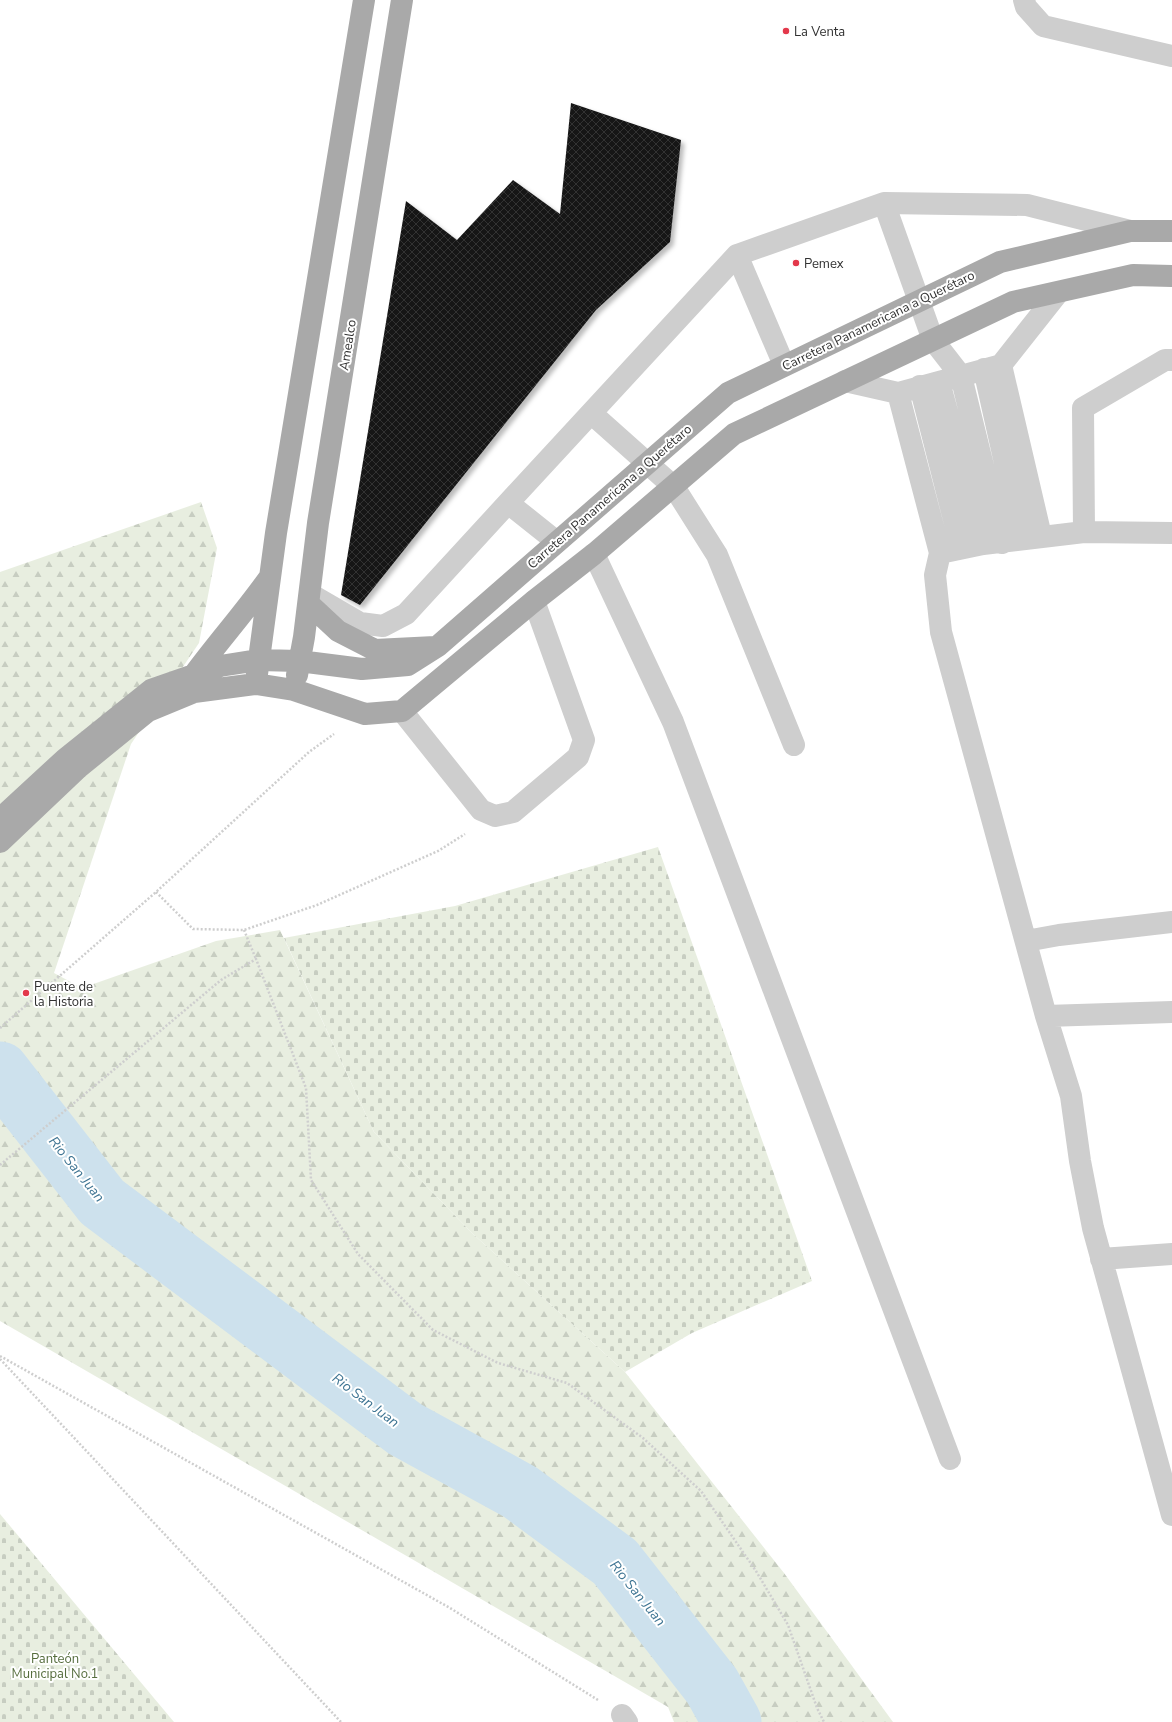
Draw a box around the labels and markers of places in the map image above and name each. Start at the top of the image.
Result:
place label: La Venta [794,23,845,41]
marker: La Venta [781,26,791,36]
place label: Pemex [804,255,844,273]
marker: Pemex [791,258,801,268]
place label: Puente de la Historia [34,978,93,1011]
marker: Puente de la Historia [21,988,31,998]

